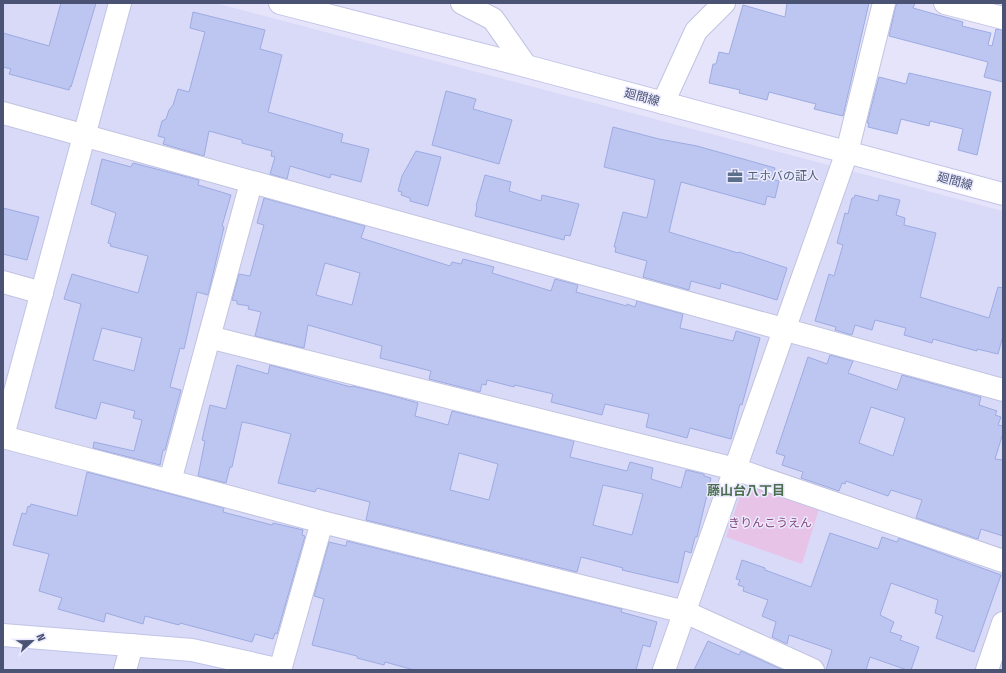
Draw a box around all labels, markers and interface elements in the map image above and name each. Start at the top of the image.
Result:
street label: 廻間線 [623,86,661,108]
office icon: エホバの証人 [726,167,744,185]
place label: エホバの証人 [747,169,819,183]
street label: 廻間線 [936,170,974,192]
district label: 藤山台八丁目 [707,483,785,498]
park label: きりんこうえん [728,516,812,530]
north arrow [12,621,52,661]
text: N [34,632,48,643]

